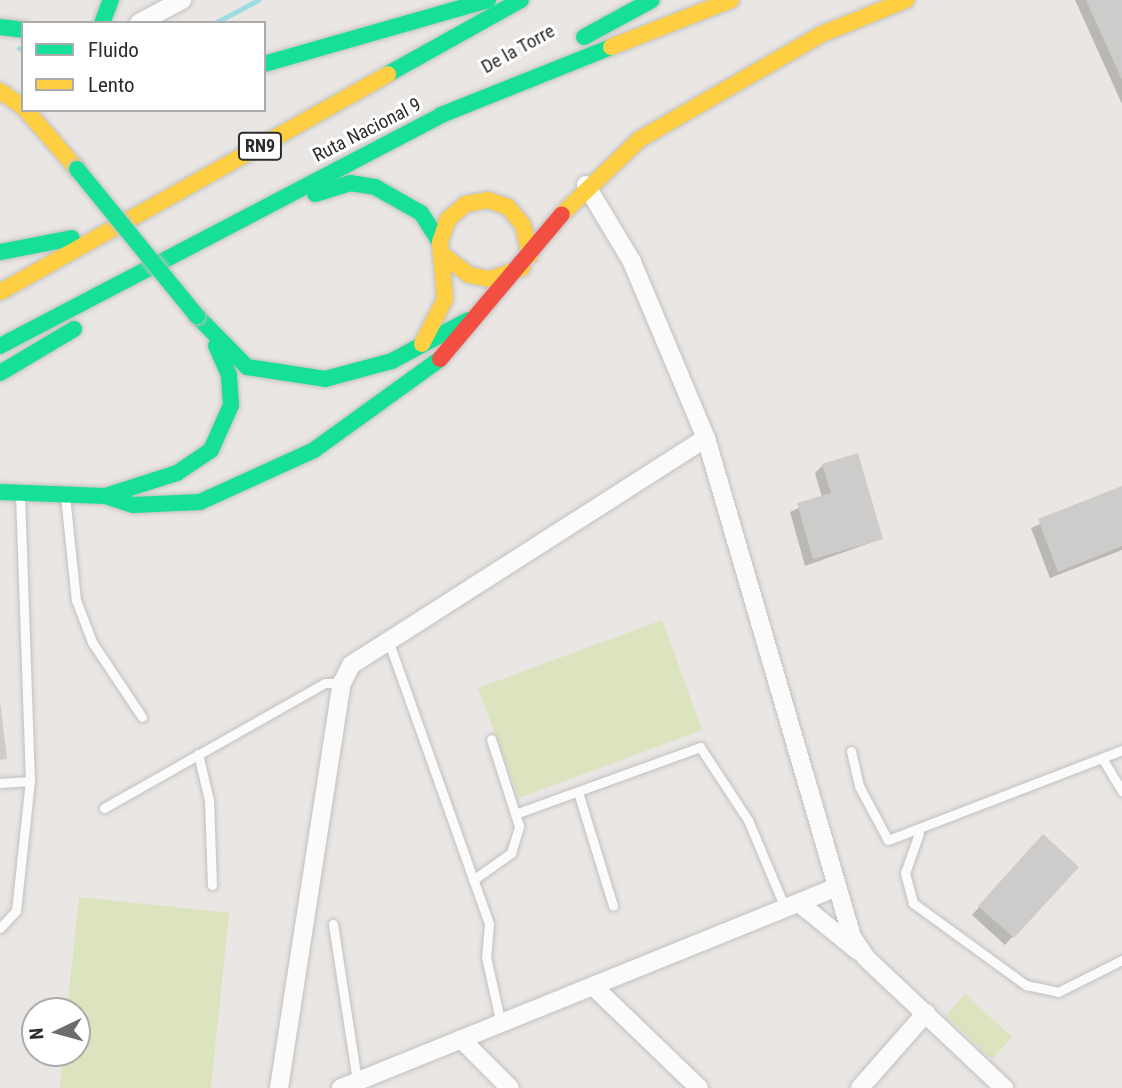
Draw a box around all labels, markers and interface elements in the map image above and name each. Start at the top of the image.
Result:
street label: De la Torre [477,19,559,79]
legend [21,21,266,112]
text: Fluido [88,38,139,62]
text: Lento [88,73,135,97]
street label: Ruta Nacional 9 [309,93,425,167]
road number: RN9 [237,132,283,160]
north arrow [21,997,91,1067]
text: N [25,1027,49,1041]

